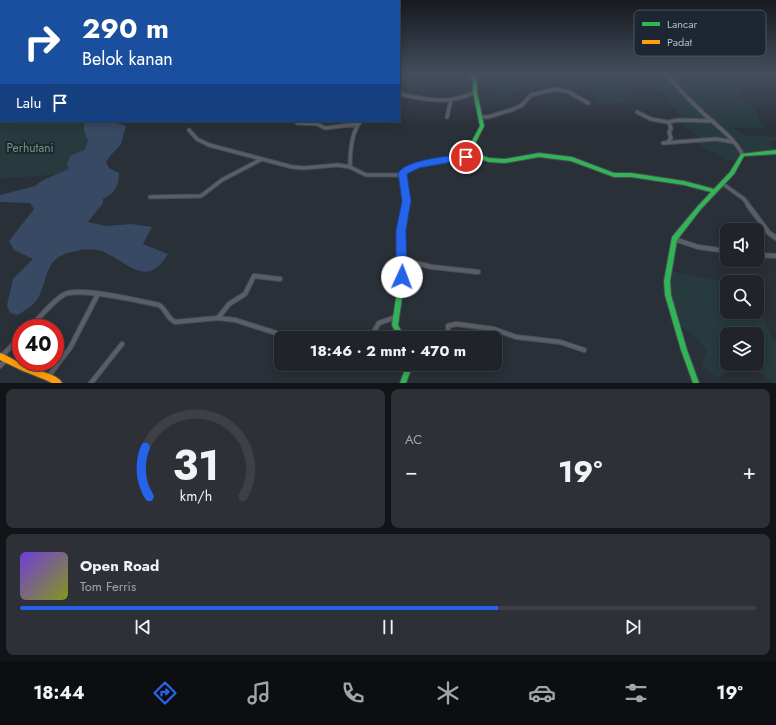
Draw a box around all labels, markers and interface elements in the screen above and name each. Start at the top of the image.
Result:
text: 290 m [82,8,169,49]
legend [634,10,766,56]
icon: right [16,16,68,68]
text: Lancar [667,16,698,32]
text: Padat [667,34,693,50]
text: Belok kanan [82,46,173,72]
text: Lalu [16,92,41,114]
icon: arrive [49,92,71,114]
park label: Perhutani [6,139,54,157]
pin [449,140,483,174]
icon: arrive [455,146,477,168]
map controls [720,223,764,371]
button: sound [720,223,764,267]
position arrow [381,256,423,298]
button: search [720,275,764,319]
speed limit sign: 40 [12,319,64,371]
button: layers [720,327,764,371]
text: 18:46 · 2 mnt · 470 m [310,340,466,362]
text: AC [405,430,422,449]
text: 31 [172,434,219,495]
text: 19° [558,450,602,493]
text: − [405,455,418,487]
text: + [742,455,756,487]
text: km/h [179,485,212,505]
text: Open Road [80,555,159,577]
text: Tom Ferris [80,577,136,596]
icon: previous [132,616,154,638]
icon: pause [377,616,399,638]
icon: next [622,616,644,638]
icon: directions [151,679,179,707]
icon: music [245,679,273,707]
icon: phone [339,679,367,707]
icon: climate [434,679,462,707]
icon: car [528,679,556,707]
icon: filters [622,679,650,707]
text: 18:44 [33,680,85,706]
text: 19° [716,680,743,706]

